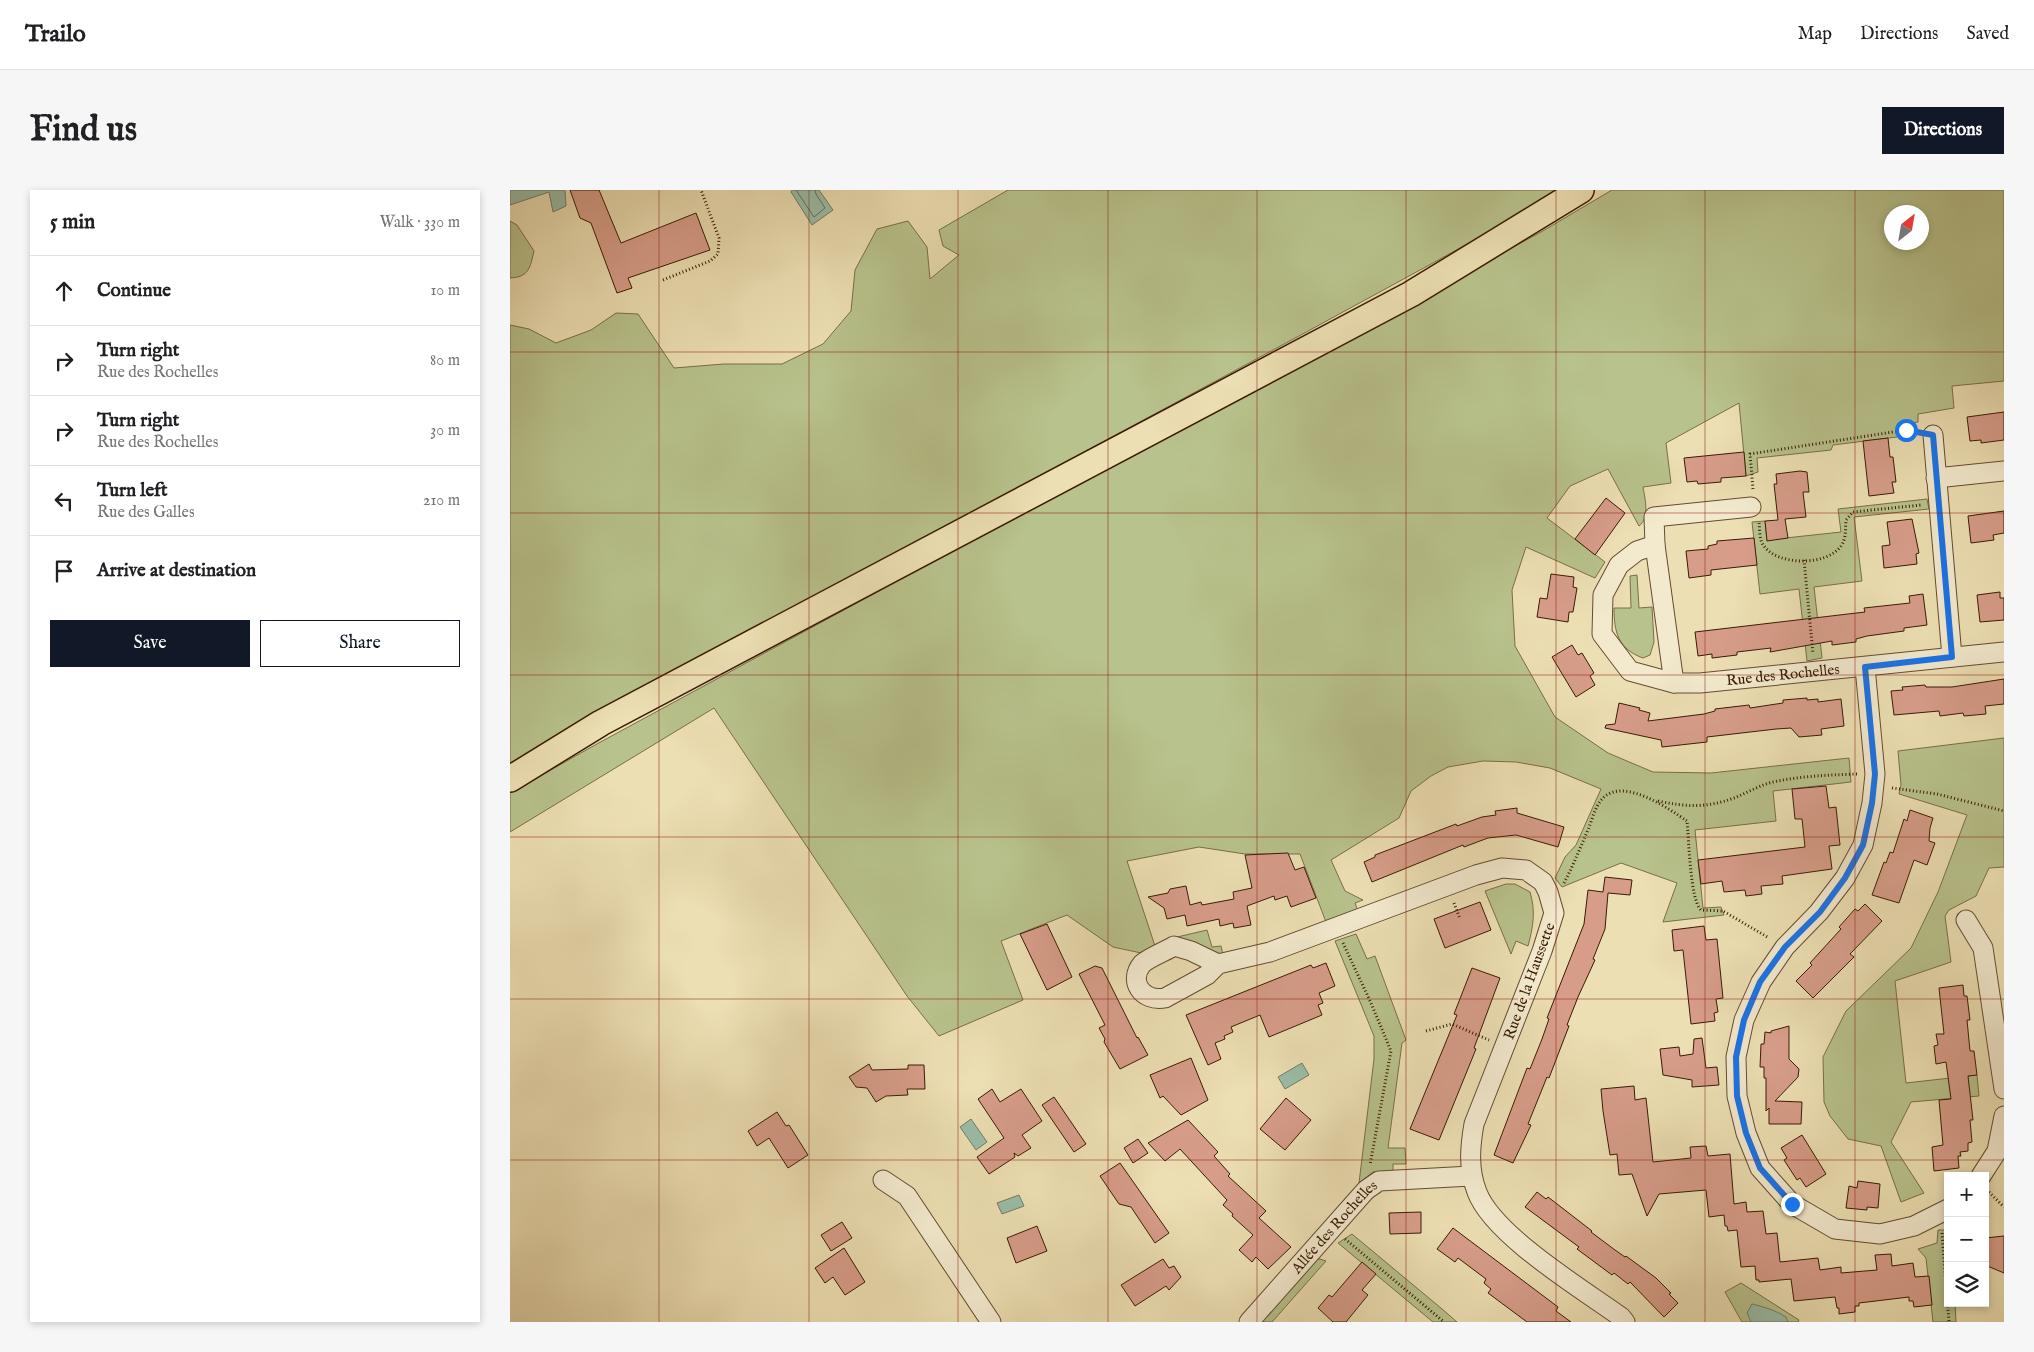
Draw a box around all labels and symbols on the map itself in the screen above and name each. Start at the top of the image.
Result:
north arrow [1884,205,1929,250]
route start [1895,419,1918,442]
street label: Rue des Rochelles [1725,660,1840,690]
street label: Rue de la Haussette [1499,920,1559,1042]
street label: Allée des Rochelles [1287,1176,1381,1278]
route end [1781,1193,1804,1216]

